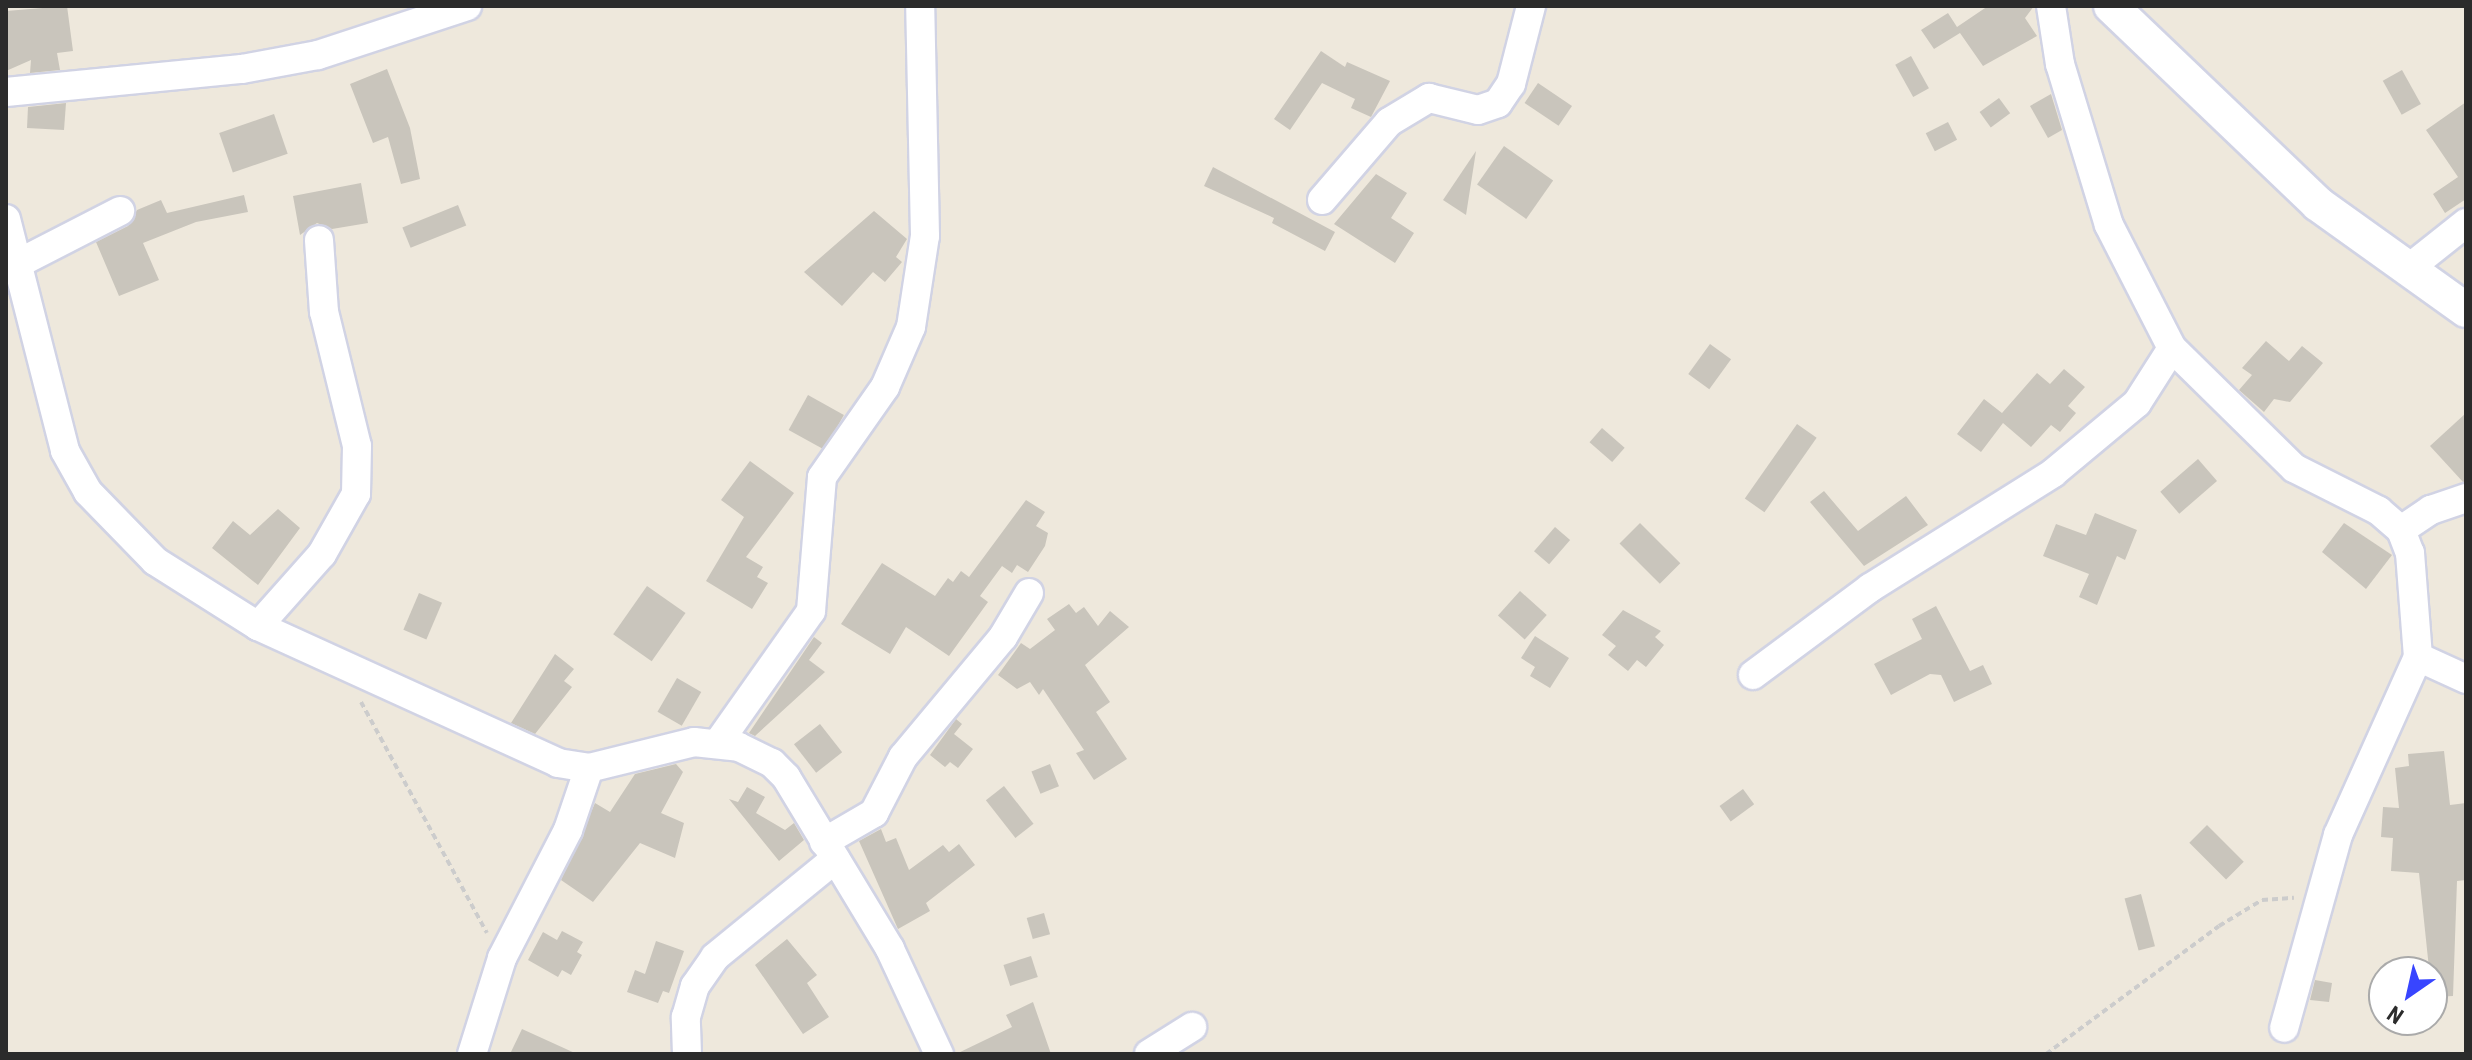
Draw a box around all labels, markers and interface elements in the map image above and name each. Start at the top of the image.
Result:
north arrow [2368,956,2448,1036]
text: N [2383,1001,2408,1029]

